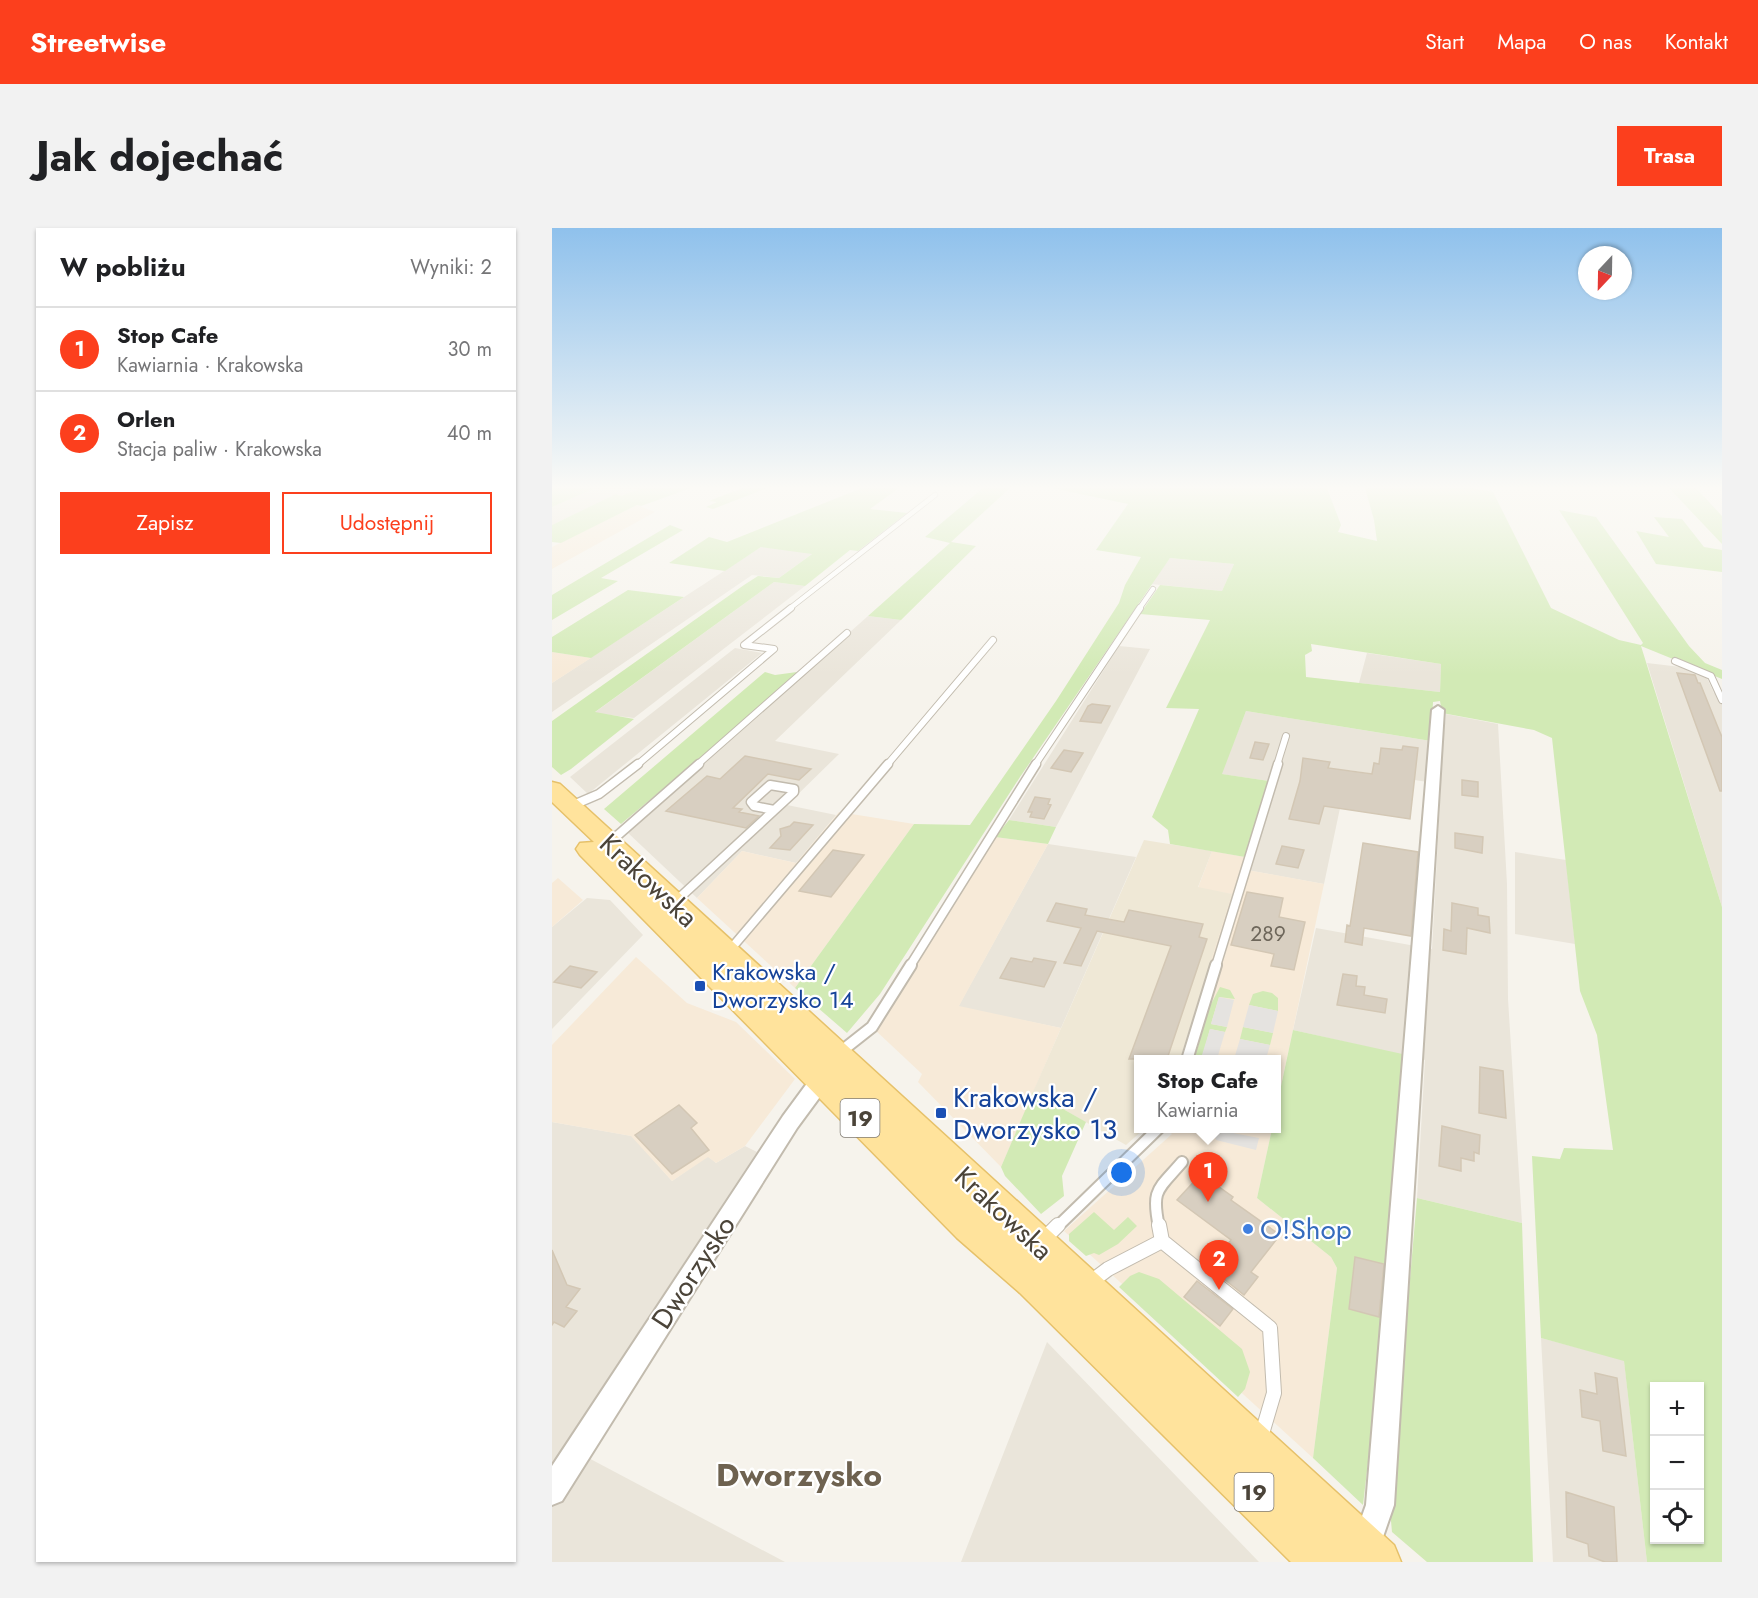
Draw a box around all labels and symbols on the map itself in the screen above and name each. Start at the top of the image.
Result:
north arrow [1578,246,1632,300]
street label: Krakowska [590,824,707,937]
house number: 289 [1250,919,1286,949]
place label: Krakowska / Dworzysko 14 [712,954,854,1017]
marker: Krakowska / Dworzysko 14 [693,979,707,993]
place label: Krakowska / Dworzysko 13 [953,1077,1117,1150]
road number: 19 [840,1099,880,1137]
marker: Krakowska / Dworzysko 13 [934,1106,948,1120]
pin: 1 [1188,1152,1228,1202]
street label: Krakowska [945,1157,1062,1270]
your location [1107,1158,1136,1187]
street label: Dworzysko [641,1207,745,1337]
place label: O!Shop [1260,1209,1352,1250]
marker: O!Shop [1241,1222,1255,1236]
pin: 2 [1200,1240,1238,1290]
district label: Dworzysko [716,1452,882,1498]
road number: 19 [1234,1473,1274,1511]

